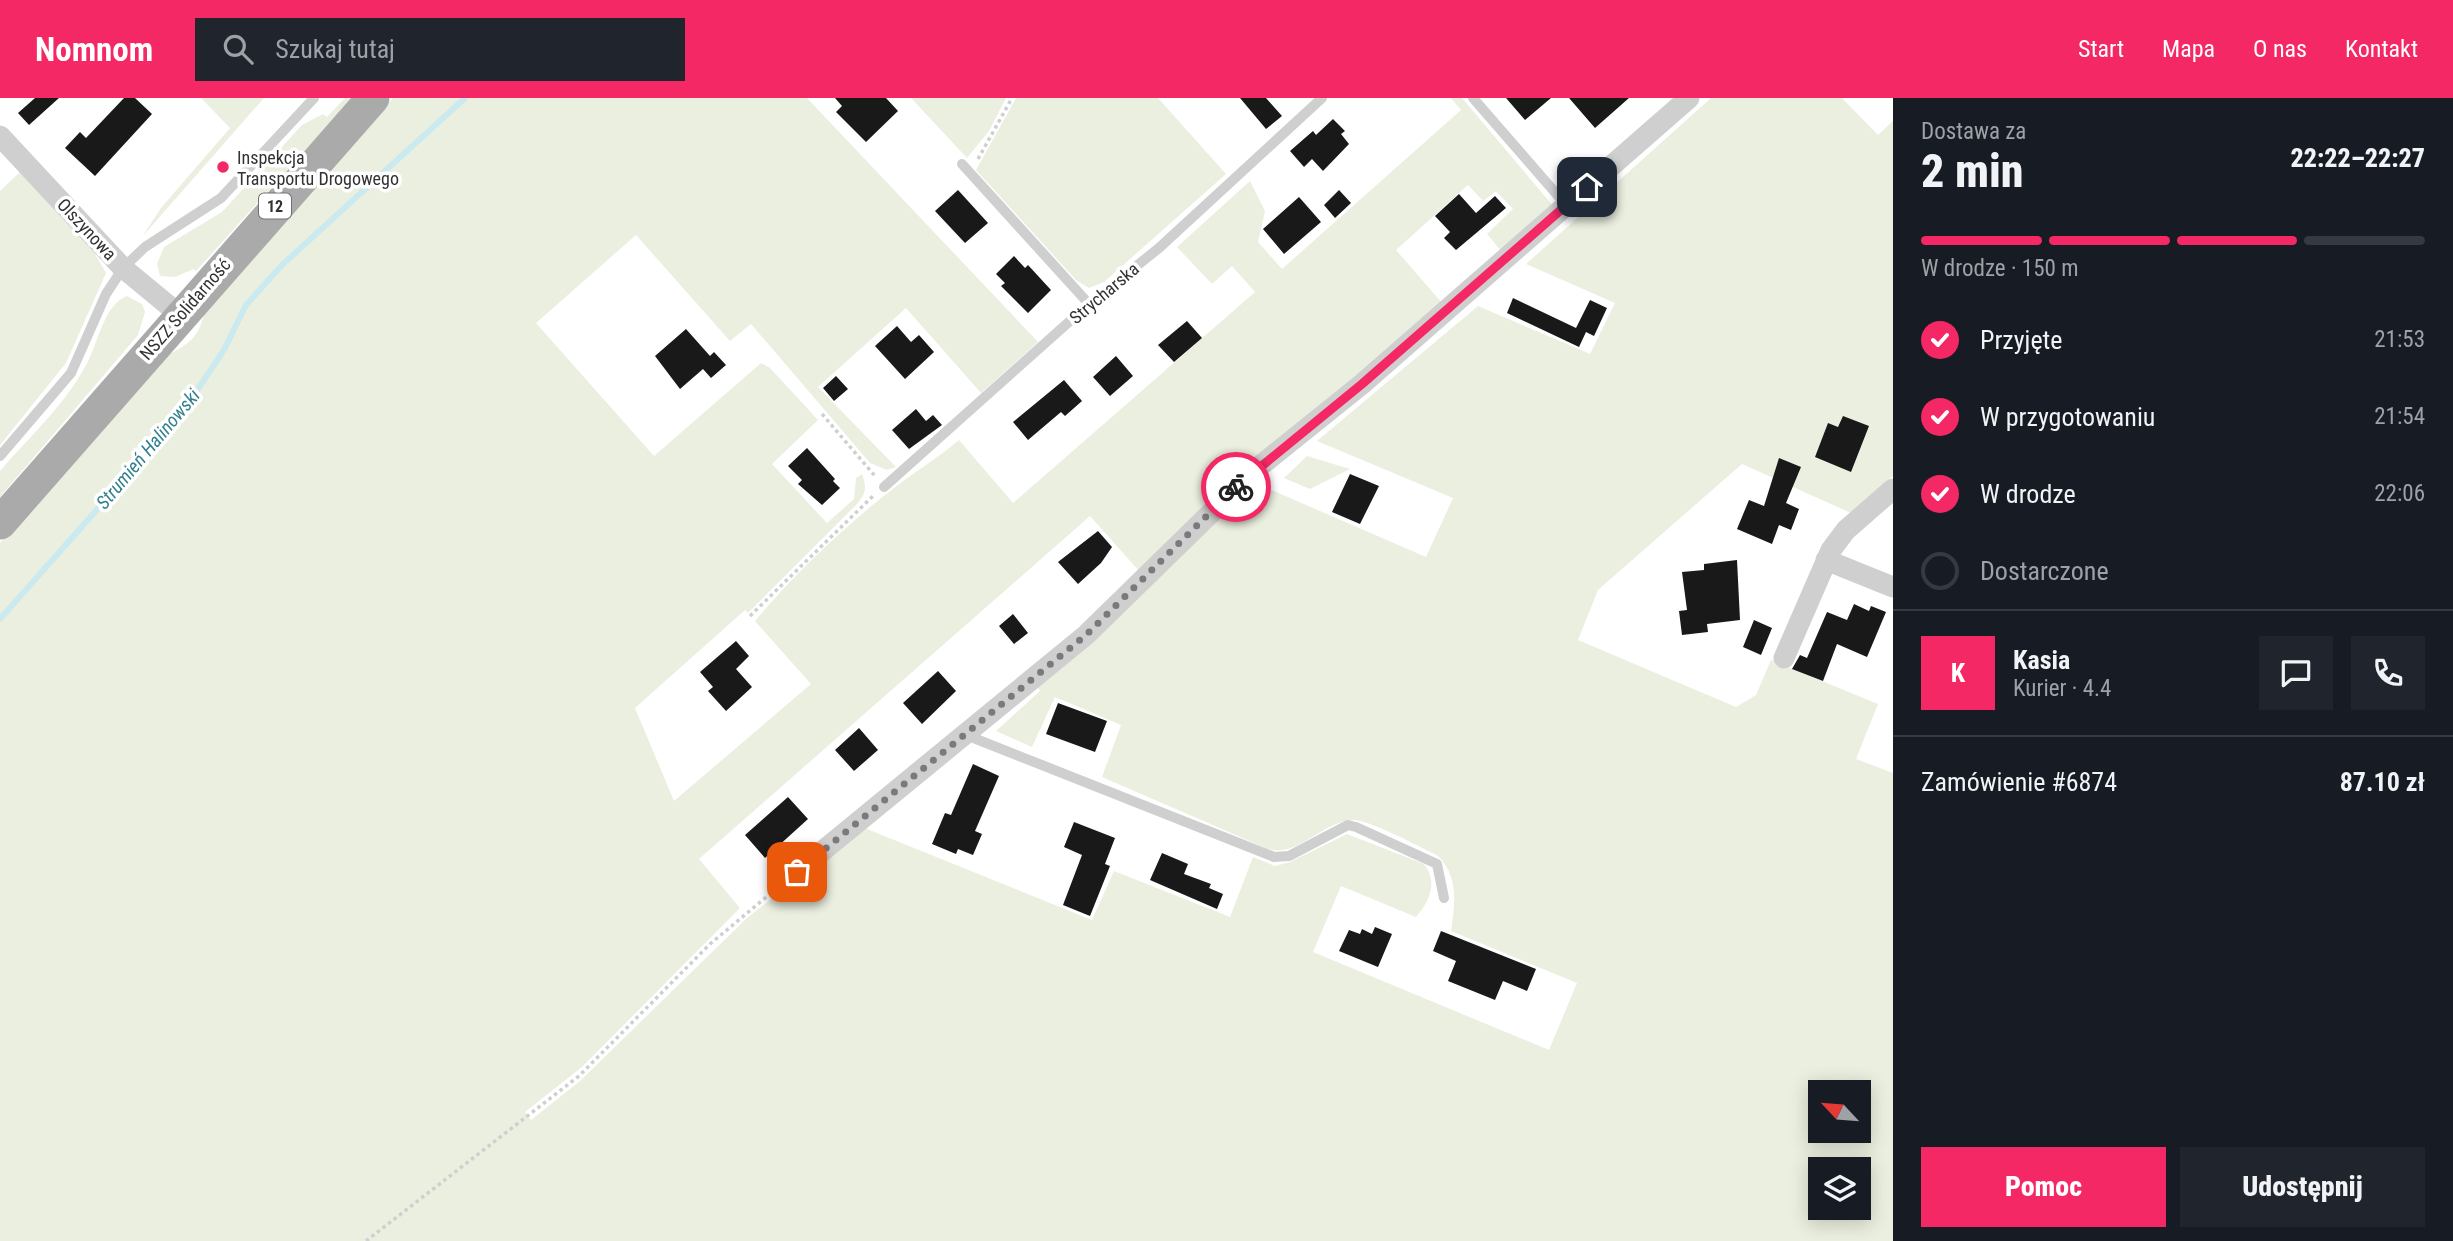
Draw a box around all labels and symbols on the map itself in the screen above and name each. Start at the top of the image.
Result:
place label: Inspekcja Transportu Drogowego [237,147,399,189]
pin [1557,157,1617,217]
marker: Inspekcja Transportu Drogowego [215,159,231,175]
street label: Olszynowa [53,194,121,264]
road number: 12 [259,194,291,218]
street label: NSZZ Solidarność [135,254,235,364]
street label: Strycharska [1065,258,1143,328]
water label: Strumień Halinowski [91,384,205,514]
courier [1201,452,1271,522]
pin [767,842,827,902]
north arrow [1808,1080,1871,1143]

